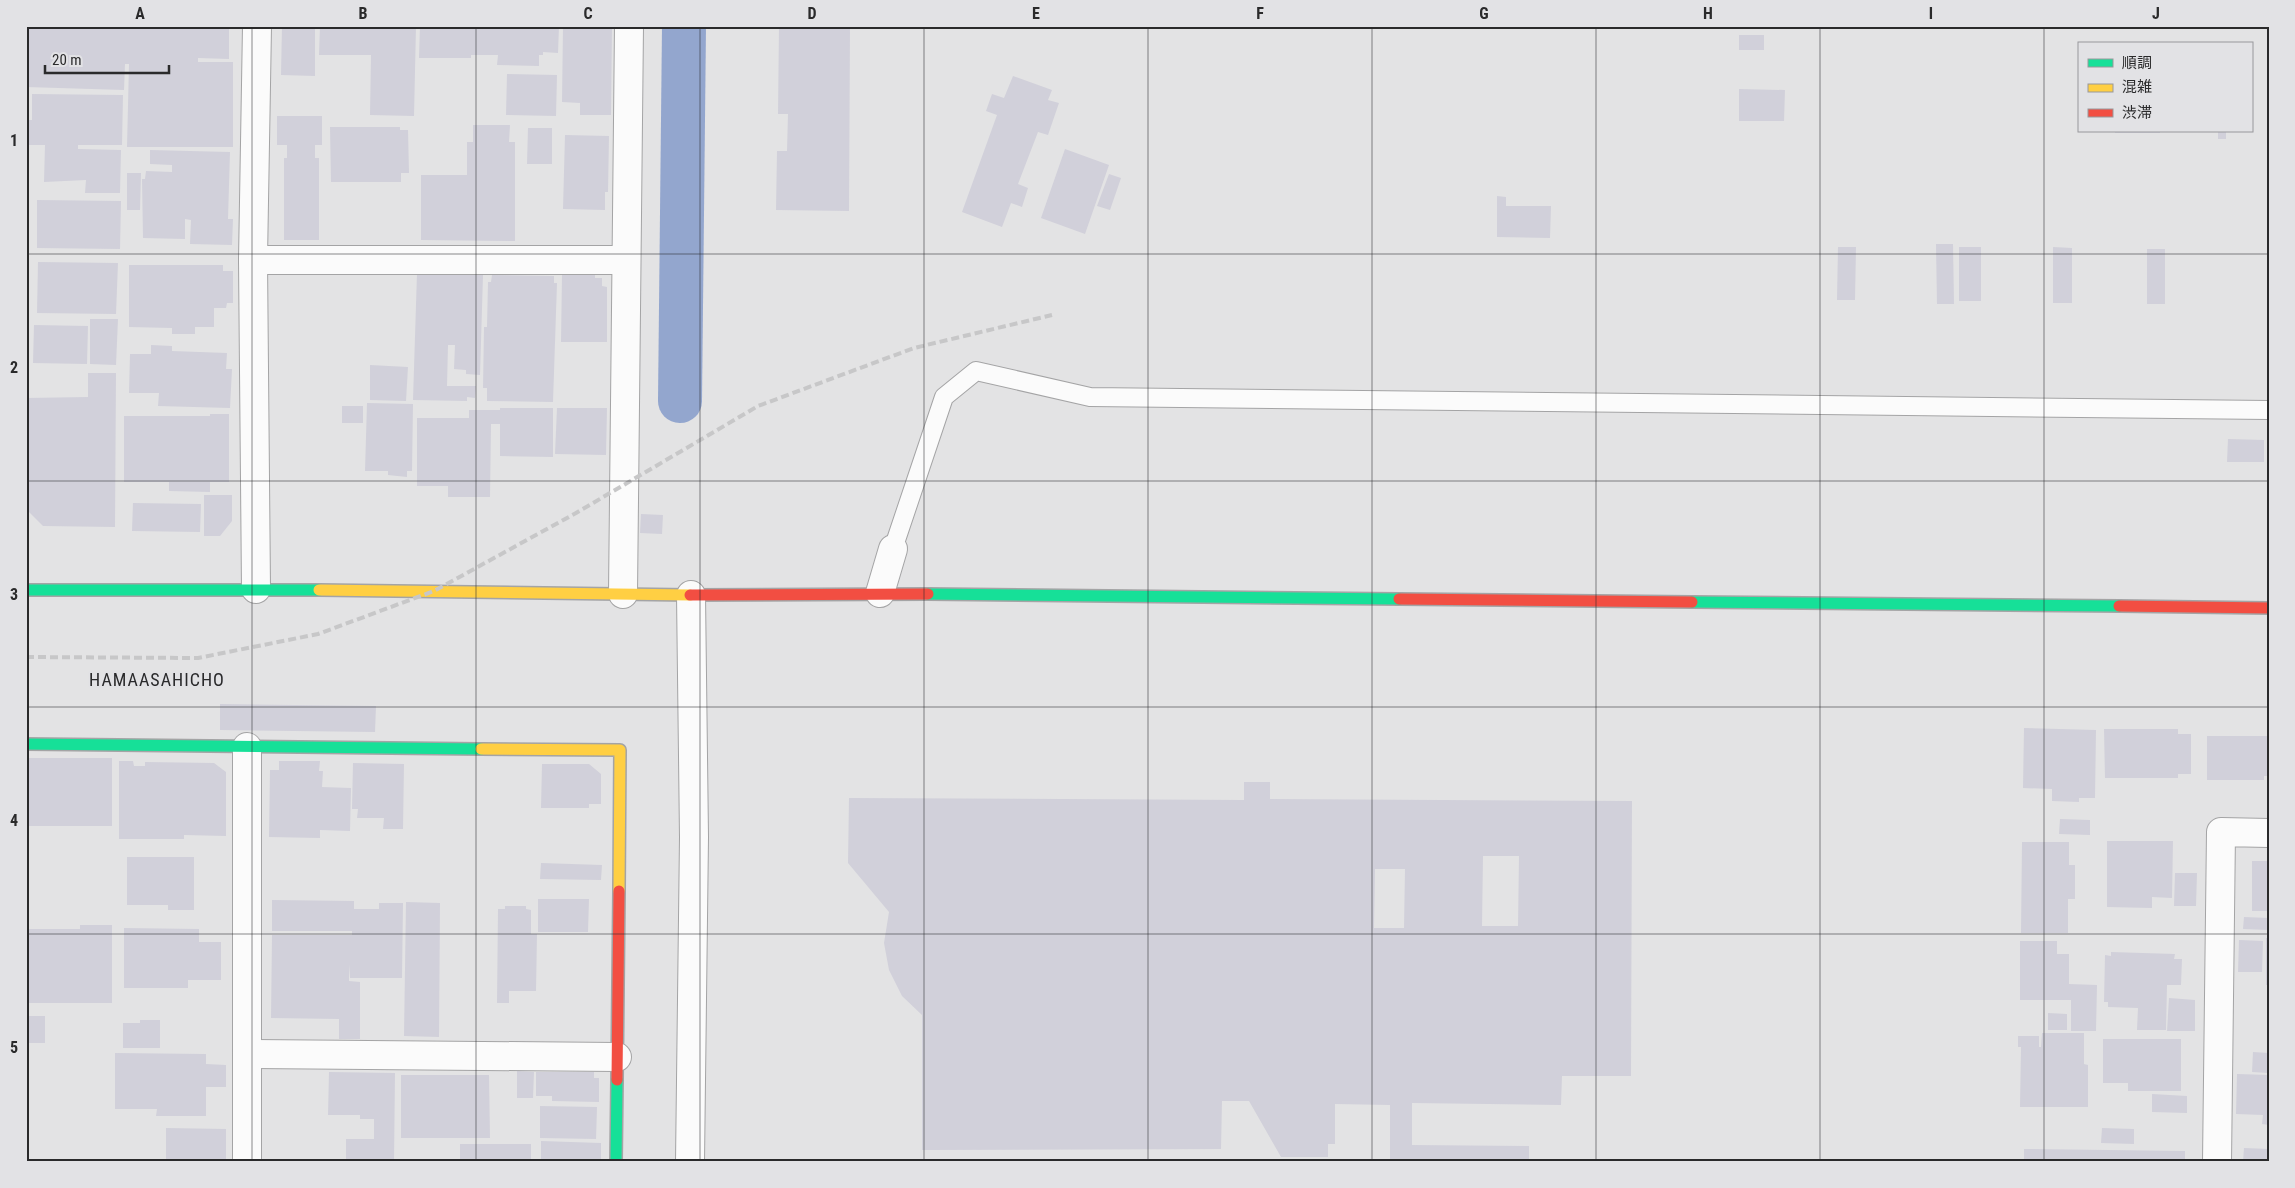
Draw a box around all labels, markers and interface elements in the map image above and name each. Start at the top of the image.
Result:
text: A [135,4,145,23]
text: B [359,4,368,23]
text: C [583,4,593,23]
text: D [807,4,817,23]
text: E [1032,4,1040,23]
text: F [1256,4,1264,23]
text: G [1479,4,1489,23]
text: H [1703,4,1713,23]
text: I [1929,4,1933,23]
text: J [2152,4,2160,23]
scale bar [45,42,169,74]
legend [2078,42,2252,132]
text: 20 m [52,51,82,69]
text: 順調 [2122,54,2152,72]
text: 混雑 [2122,78,2152,96]
text: 渋滞 [2122,104,2152,122]
text: 1 [10,131,18,150]
text: 2 [10,358,18,377]
text: 3 [10,585,18,604]
district label: HAMAASAHICHO [89,669,225,690]
text: 4 [10,811,18,830]
text: 5 [10,1038,18,1057]

